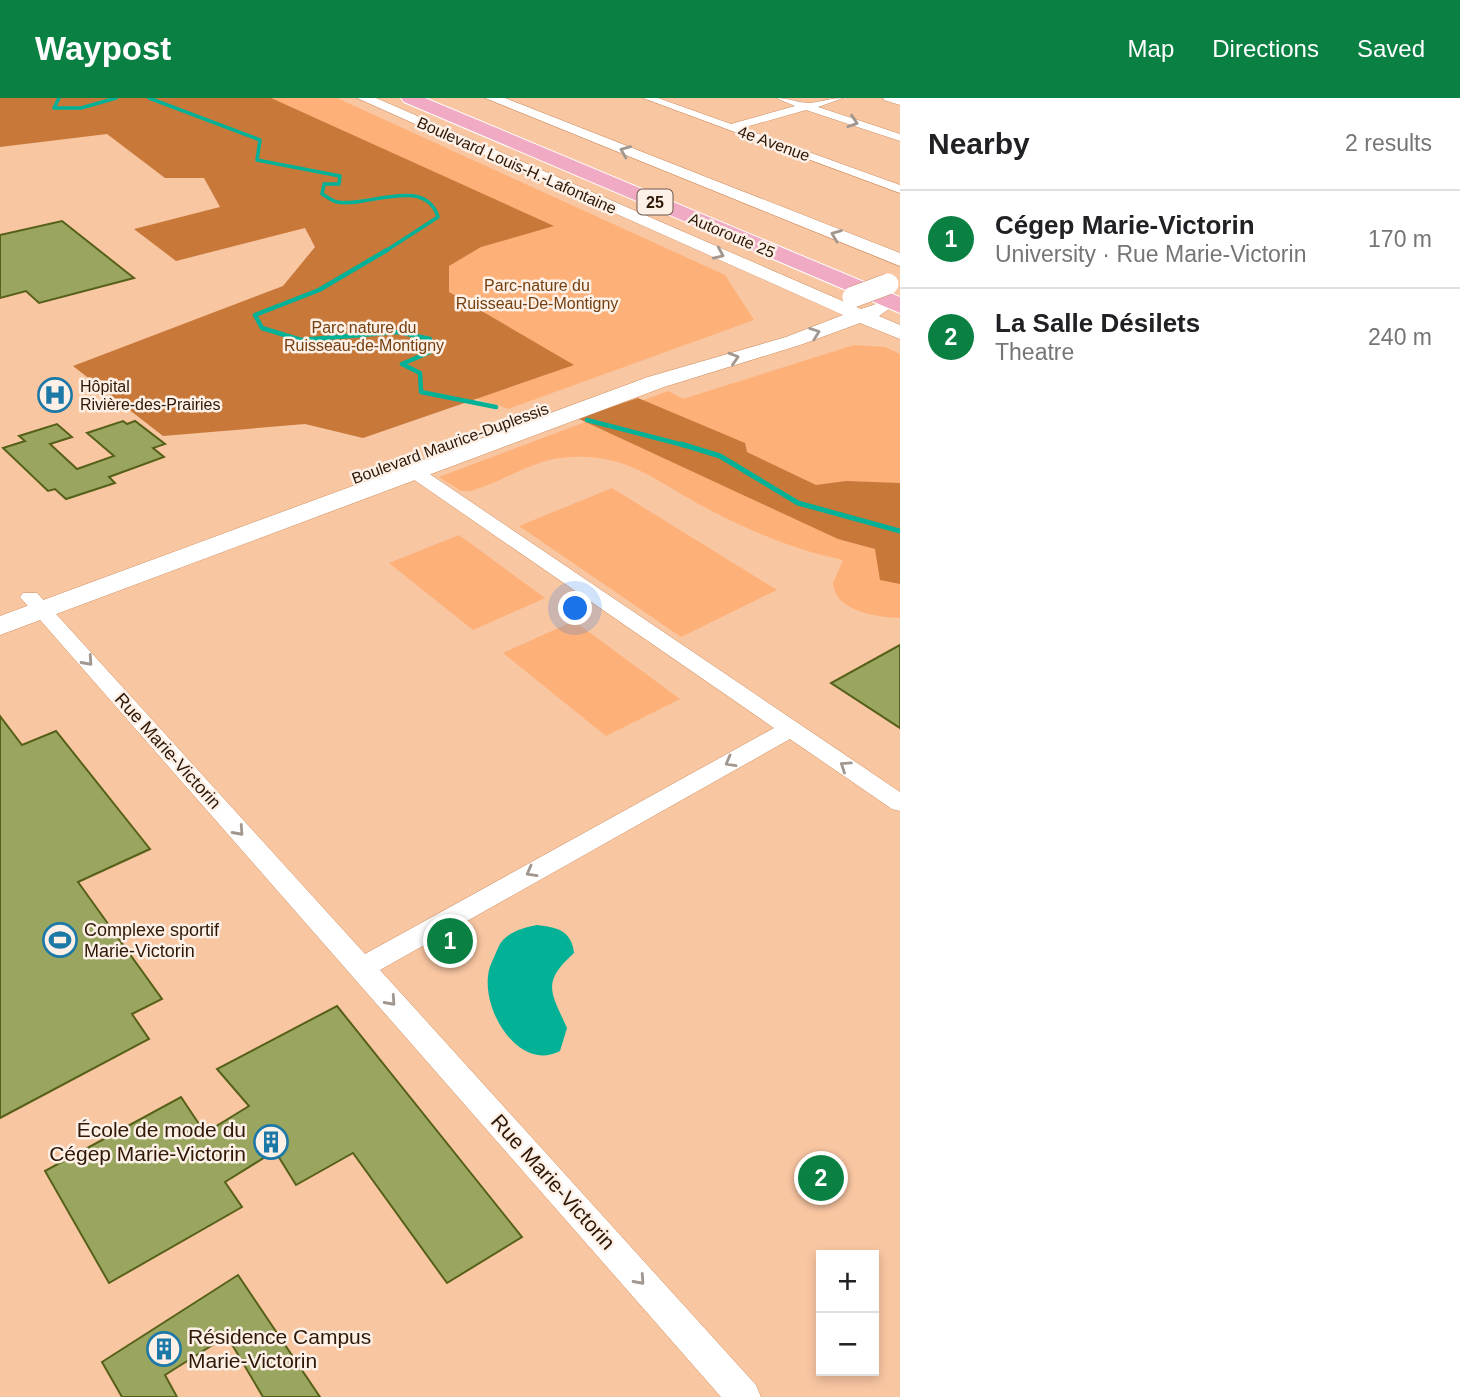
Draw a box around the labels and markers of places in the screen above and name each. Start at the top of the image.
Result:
hospital icon: Hôpital Rivière-des-Prairies [36,376,74,414]
place label: Hôpital Rivière-des-Prairies [80,378,220,413]
pin: 1 [427,915,473,967]
place label: Complexe sportif Marie-Victorin [84,920,220,961]
sports icon: Complexe sportif Marie-Victorin [41,921,79,959]
place label: École de mode du Cégep Marie-Victorin [49,1118,246,1165]
building icon: École de mode du Cégep Marie-Victorin [252,1123,290,1161]
pin: 2 [798,1152,844,1204]
place label: Résidence Campus Marie-Victorin [188,1325,371,1372]
building icon: Résidence Campus Marie-Victorin [145,1330,183,1368]

